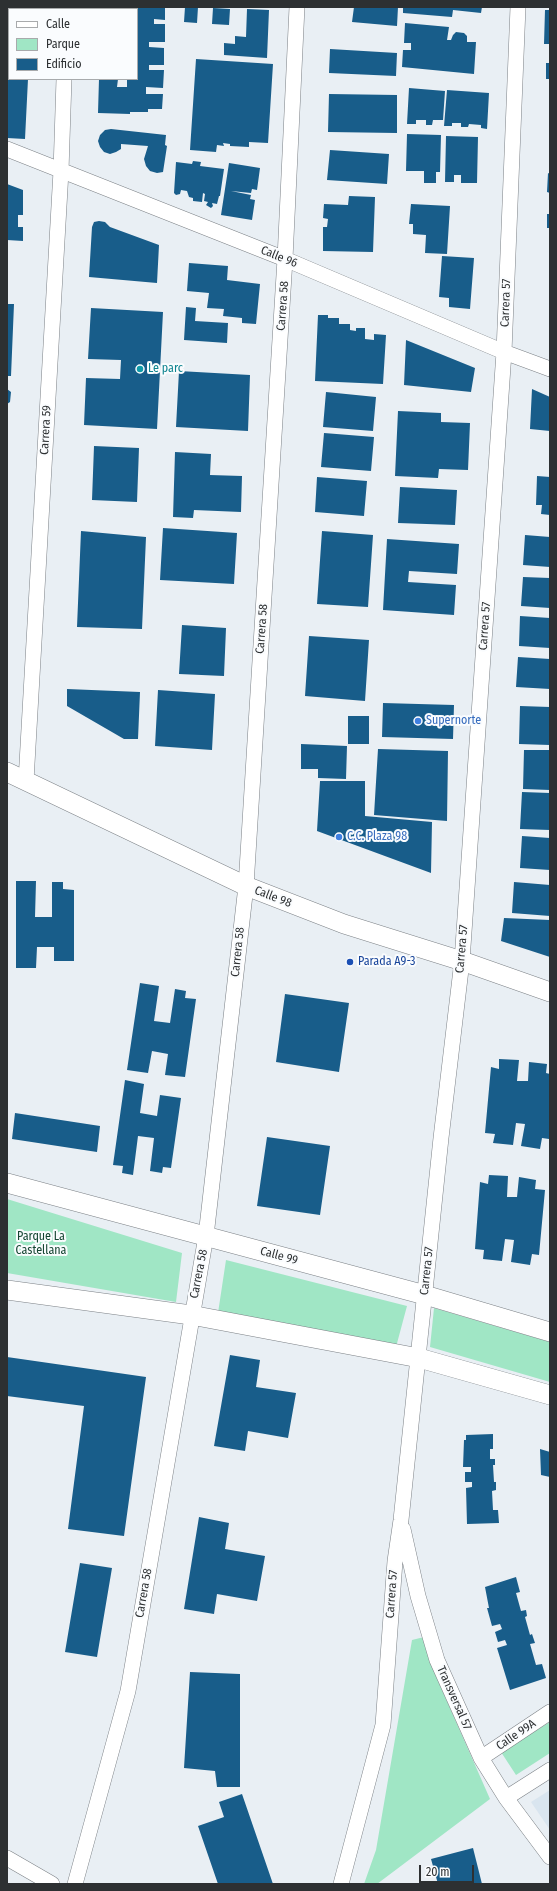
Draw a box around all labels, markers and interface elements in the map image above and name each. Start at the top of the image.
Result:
legend [8,8,138,80]
text: Calle [46,17,70,31]
text: Parque [46,37,80,51]
text: Edificio [46,57,82,71]
street label: Calle 96 [258,243,300,271]
street label: Carrera 57 [498,279,514,327]
street label: Carrera 58 [274,281,292,331]
place label: Le parc [148,362,183,376]
marker: Le parc [135,364,145,374]
street label: Carrera 59 [38,405,54,455]
street label: Carrera 57 [476,601,494,651]
street label: Carrera 58 [253,604,271,654]
place label: Supernorte [426,714,481,728]
marker: Supernorte [413,716,423,726]
place label: C.C. Plaza 98 [347,830,407,844]
marker: C.C. Plaza 98 [334,832,344,842]
street label: Calle 98 [252,883,294,911]
street label: Carrera 57 [453,924,471,974]
street label: Carrera 58 [228,926,248,978]
place label: Parada A9-3 [358,955,416,969]
marker: Parada A9-3 [345,957,355,967]
park label: Parque La Castellana [16,1230,66,1258]
street label: Calle 99 [259,1244,299,1268]
street label: Carrera 57 [417,1246,437,1296]
street label: Carrera 58 [187,1248,211,1300]
street label: Carrera 58 [133,1567,155,1619]
street label: Carrera 57 [383,1569,401,1619]
street label: Transversal 57 [434,1664,474,1732]
street label: Calle 99A [493,1717,539,1753]
scale bar [421,1857,476,1883]
text: 20 m [426,1865,450,1879]

